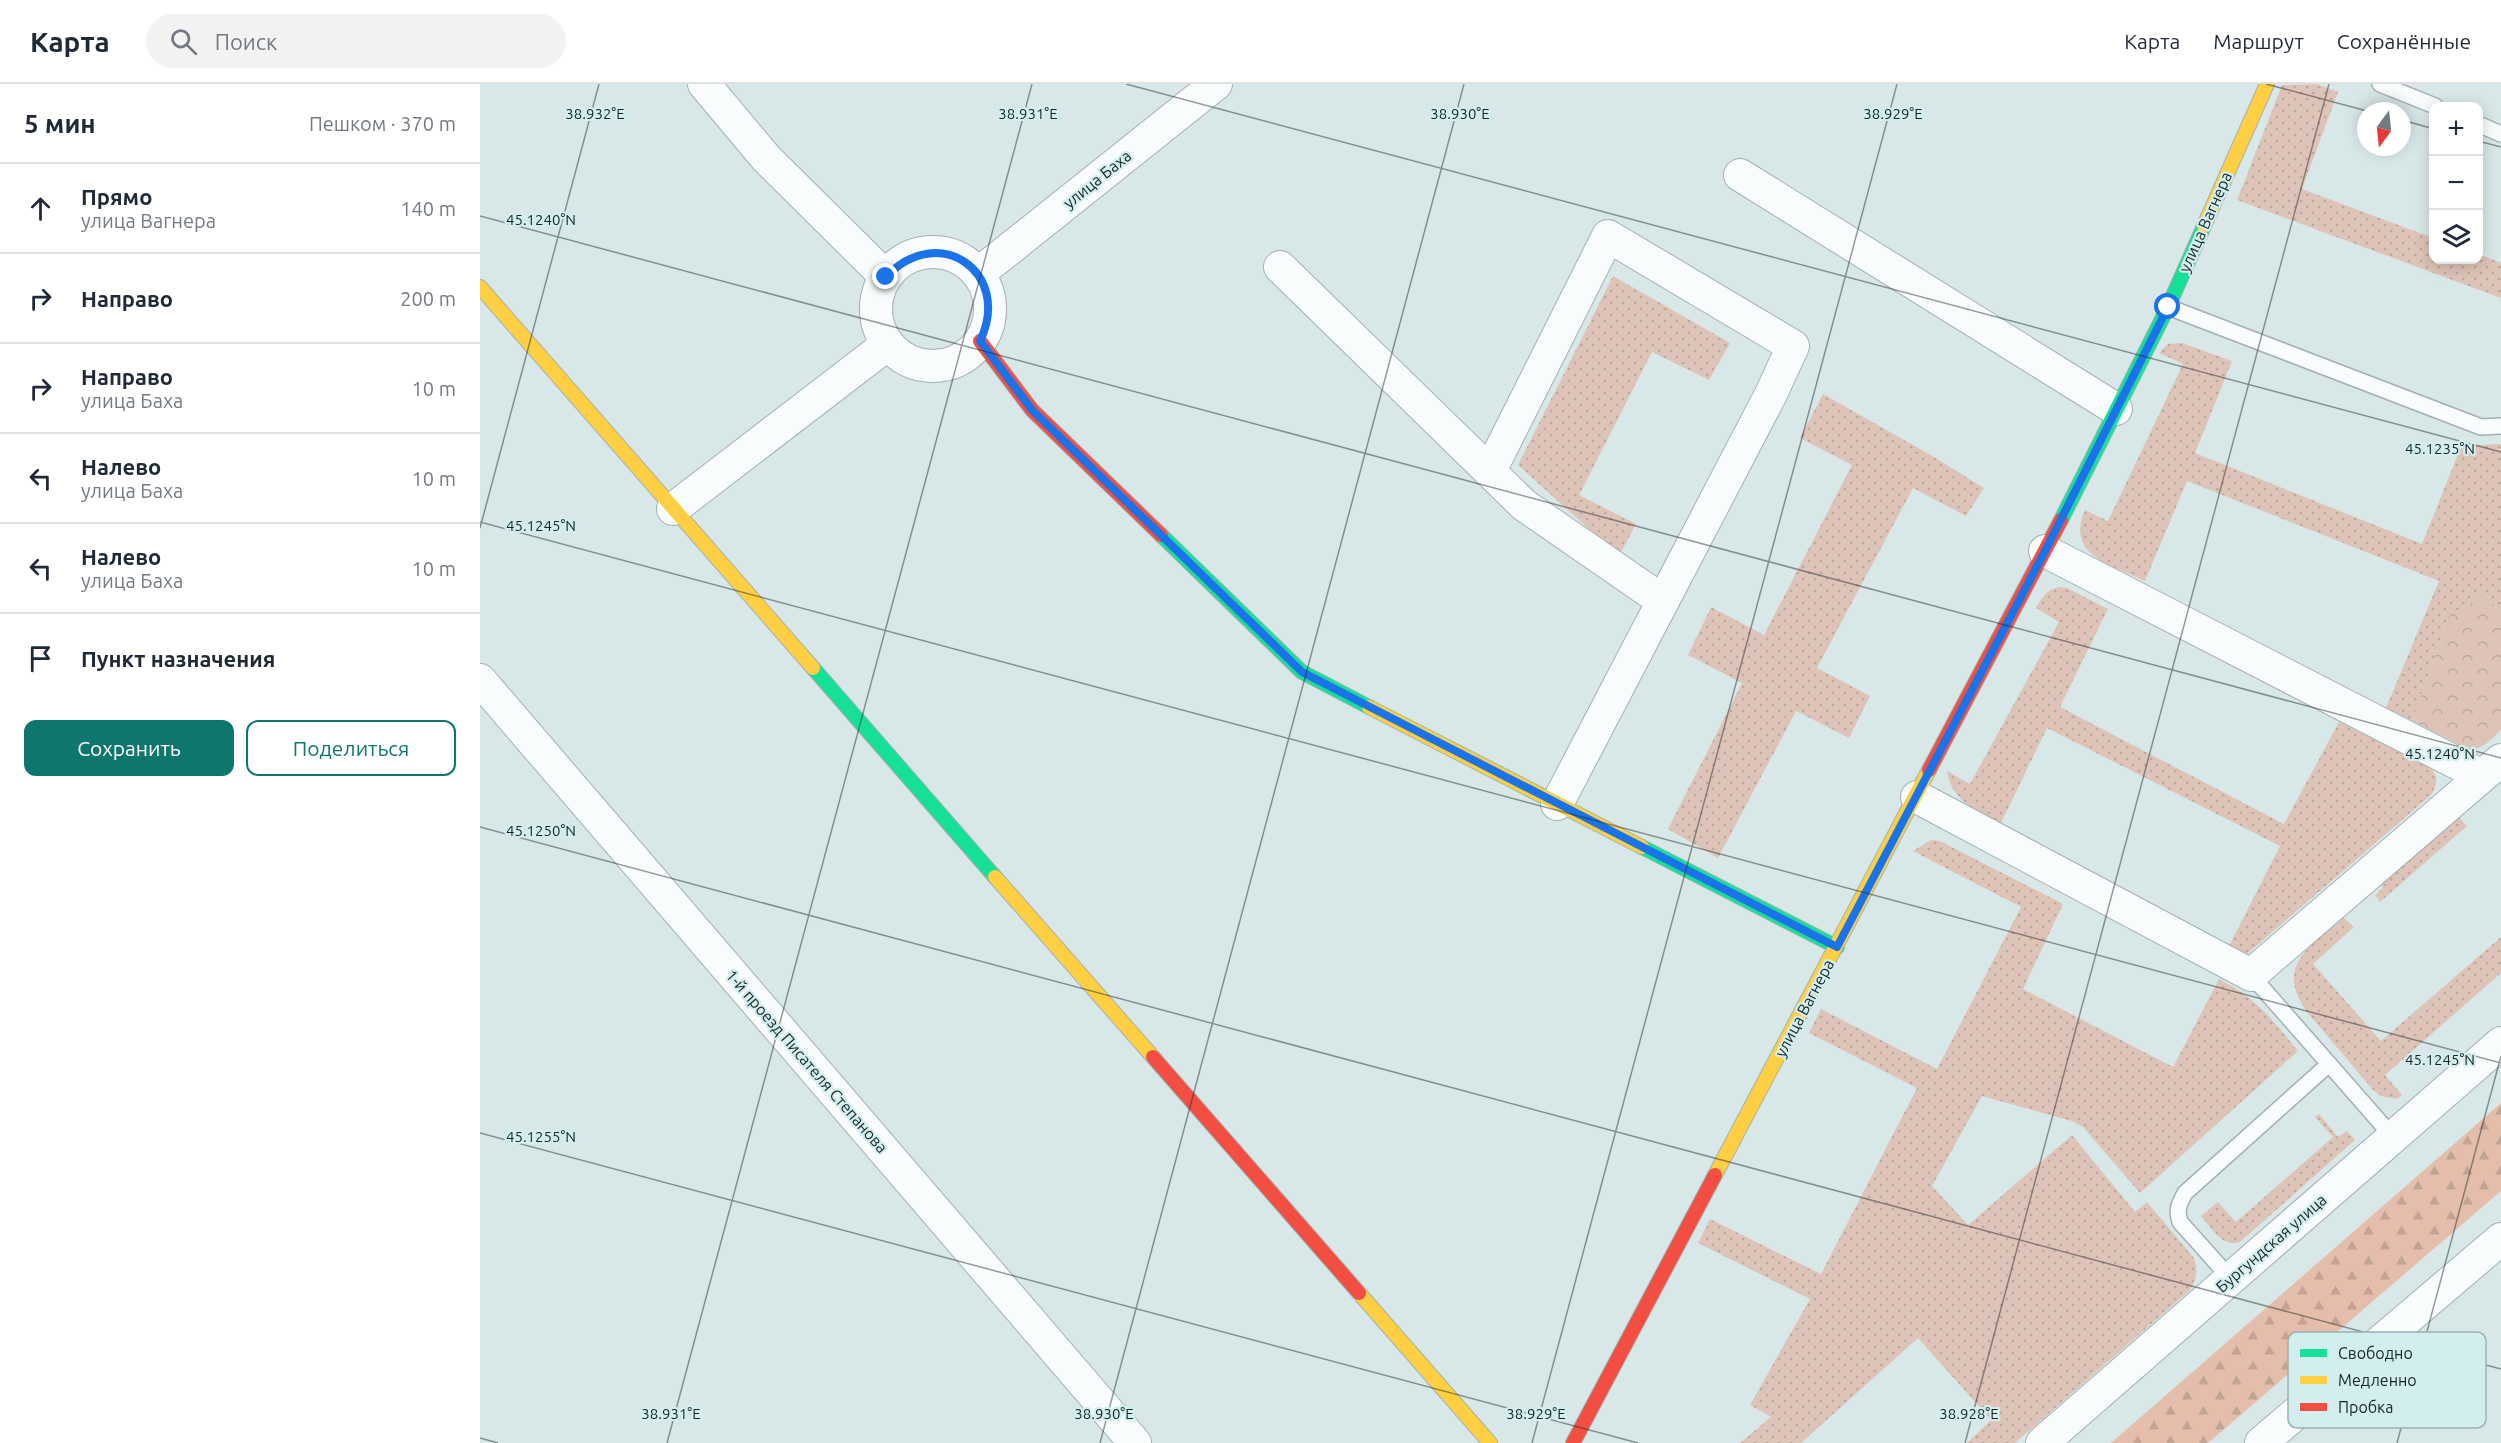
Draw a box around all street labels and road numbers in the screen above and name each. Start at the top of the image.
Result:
street label: улица Баха [1060,146,1134,212]
street label: улица Вагнера [2175,169,2235,275]
street label: улица Вагнера [1771,956,1837,1060]
street label: 1-й проезд Писателя Степанова [723,966,891,1156]
street label: Бургундская улица [2212,1190,2330,1296]

